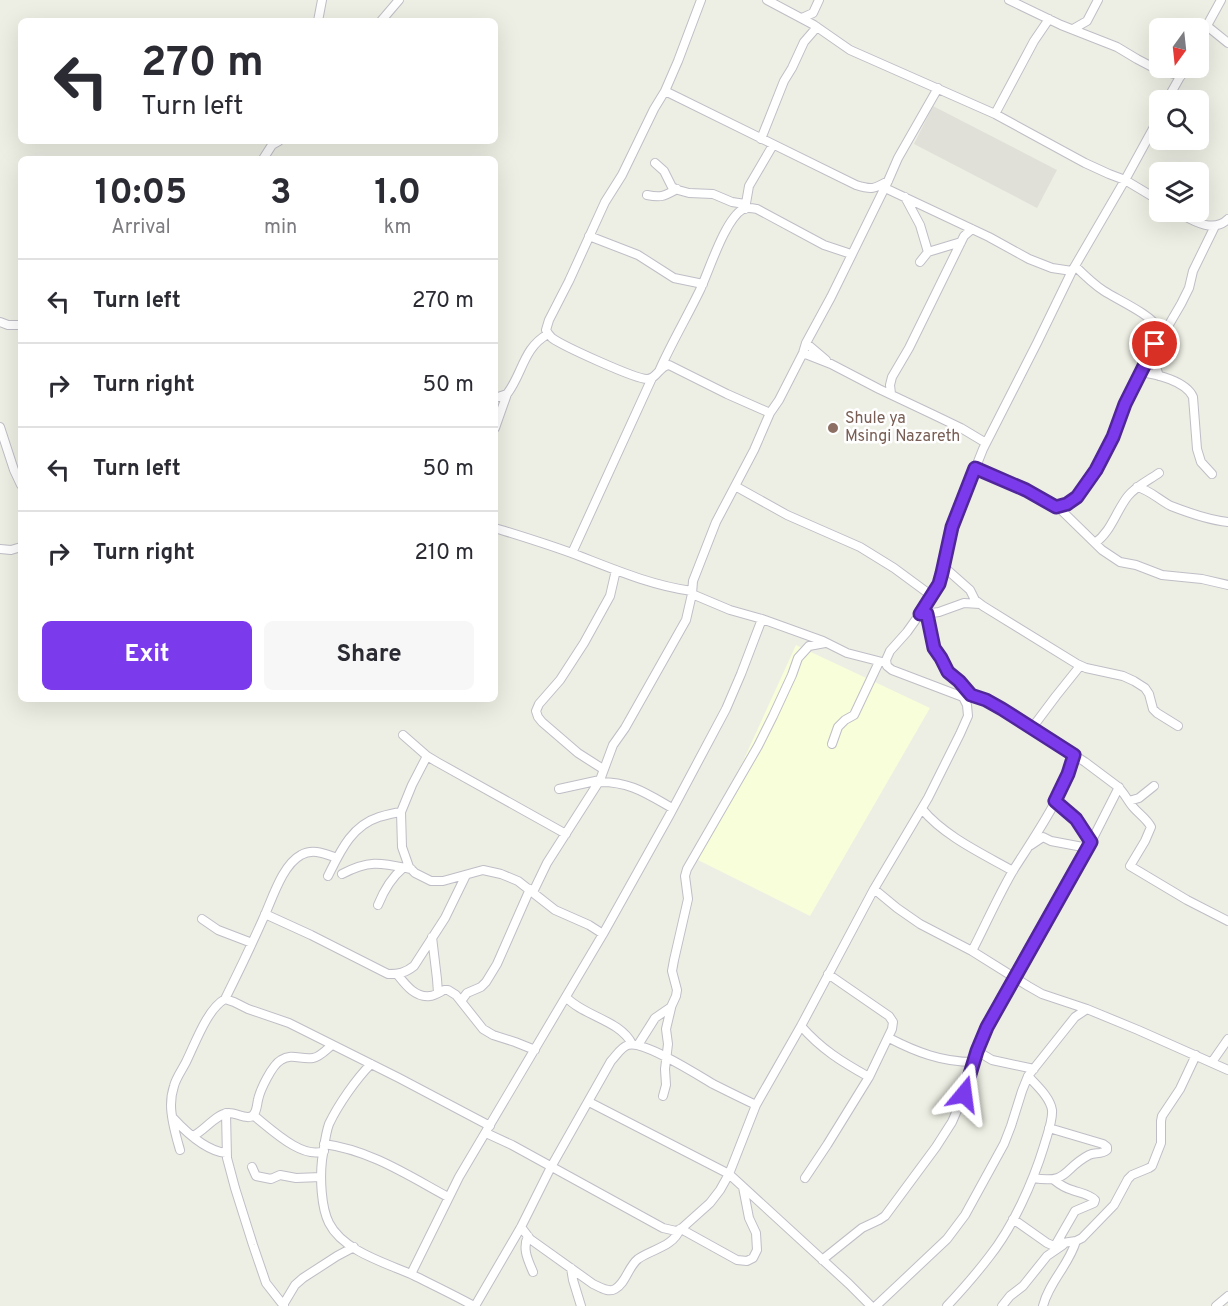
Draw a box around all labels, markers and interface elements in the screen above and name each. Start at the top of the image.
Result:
north arrow [1149,18,1209,78]
map controls [1149,18,1209,222]
text: 270 m [141,38,264,91]
icon: left [42,42,120,120]
text: Turn left [141,90,243,124]
button: search [1149,90,1209,150]
button: layers [1149,162,1209,222]
text: 10:05 [95,171,187,217]
text: 3 [270,171,292,217]
text: 1.0 [374,171,421,217]
text: Arrival [111,215,171,241]
text: min [264,215,297,241]
text: km [384,215,412,241]
icon: left [42,285,75,318]
text: Turn left [93,288,181,315]
text: 270 m [412,288,474,315]
pin [1129,318,1180,369]
icon: arrive [1138,327,1171,360]
icon: right [42,369,75,402]
text: Turn right [93,372,195,399]
text: 50 m [422,372,474,399]
place label: Shule ya Msingi Nazareth [845,409,960,447]
marker: Shule ya Msingi Nazareth [826,421,840,435]
icon: left [42,453,75,486]
text: Turn left [93,456,181,483]
text: 50 m [422,456,474,483]
icon: right [42,537,75,570]
text: Turn right [93,540,195,567]
text: 210 m [414,540,474,567]
button: Exit [42,621,252,690]
button: Share [264,621,474,690]
position arrow [932,1062,996,1126]

